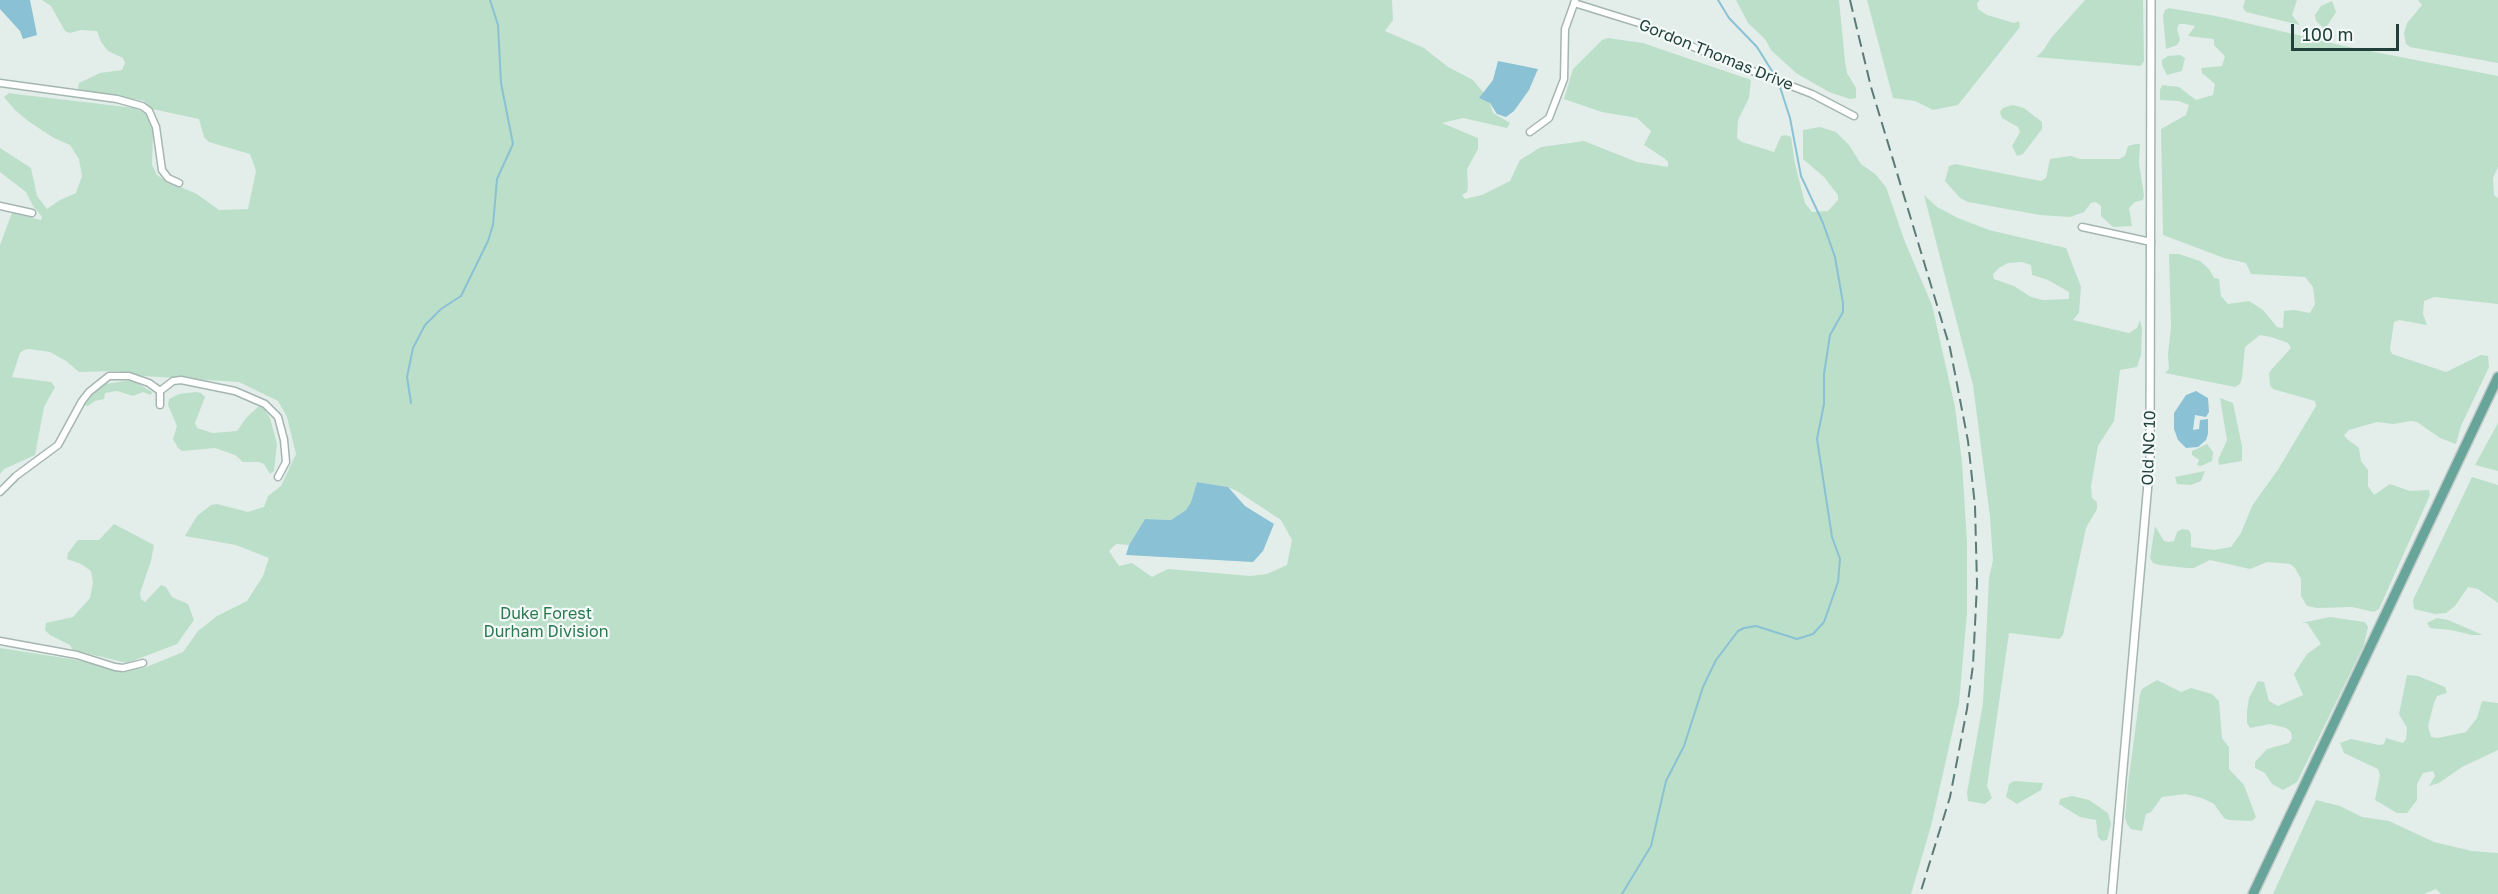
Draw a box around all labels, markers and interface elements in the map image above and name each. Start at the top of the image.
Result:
scale bar [2294,12,2402,50]
street label: Gordon Thomas Drive [1636,15,1796,95]
text: 100 m [2302,23,2353,45]
street label: Old NC 10 [2138,410,2160,486]
park label: Duke Forest Durham Division [483,604,609,642]

